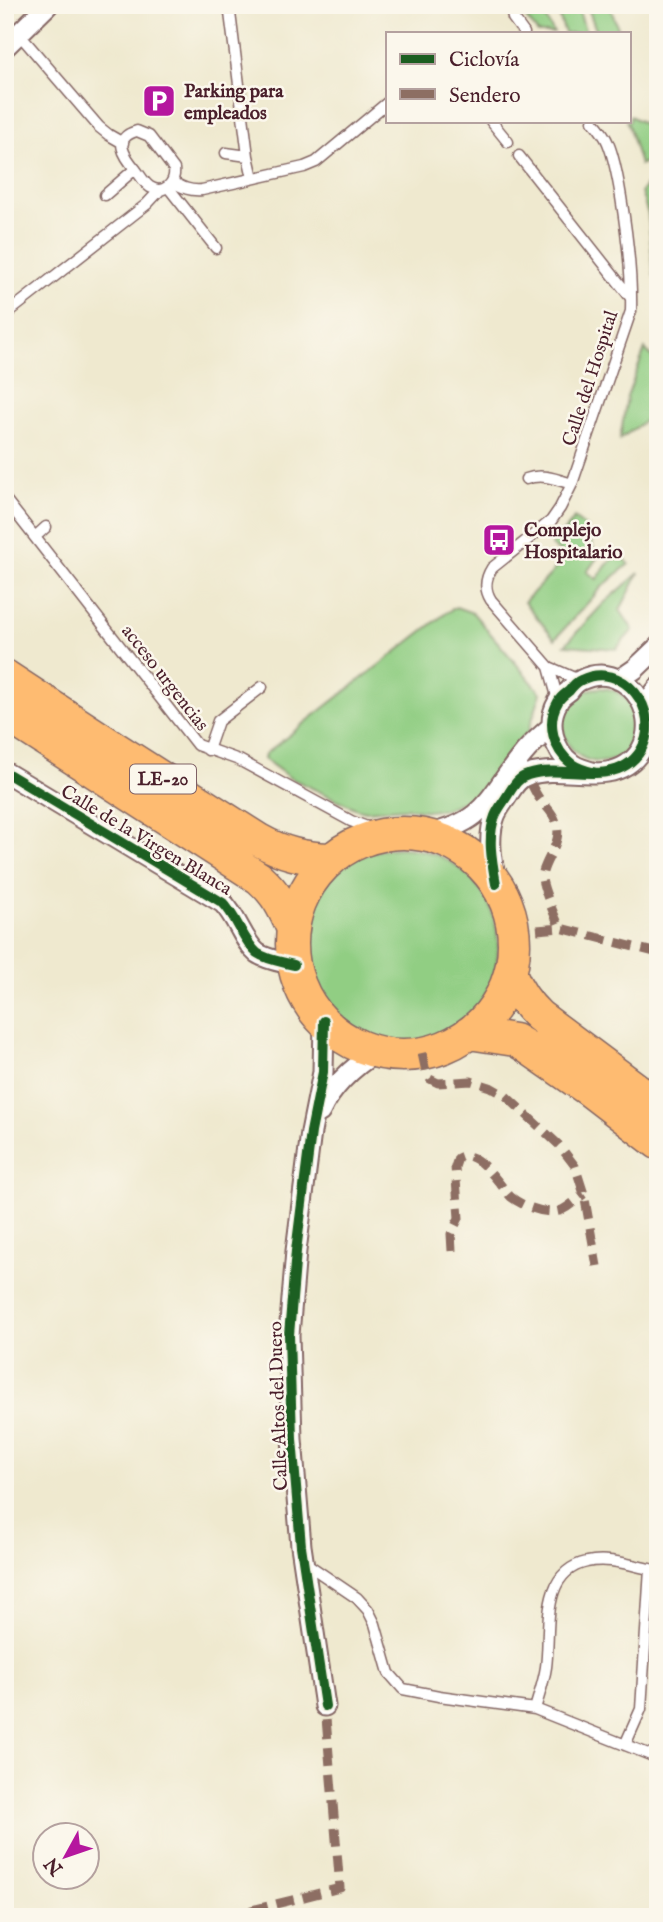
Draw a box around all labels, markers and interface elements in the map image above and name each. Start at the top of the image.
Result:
legend [386,32,632,122]
text: Ciclovía [449,47,520,74]
place label: Parking para empleados [184,80,284,126]
parking icon: Parking para empleados [140,82,178,120]
text: Sendero [449,83,520,110]
street label: Calle del Hospital [558,307,624,450]
place label: Complejo Hospitalario [524,519,623,565]
bus stop icon: Complejo Hospitalario [480,521,518,559]
street label: acceso urgencias [115,620,213,736]
road number: LE-20 [130,764,196,794]
street label: Calle de la Virgen Blanca [56,780,237,902]
street label: Calle Altos del Duero [264,1321,294,1491]
north arrow [32,1820,102,1890]
text: N [40,1851,70,1880]

